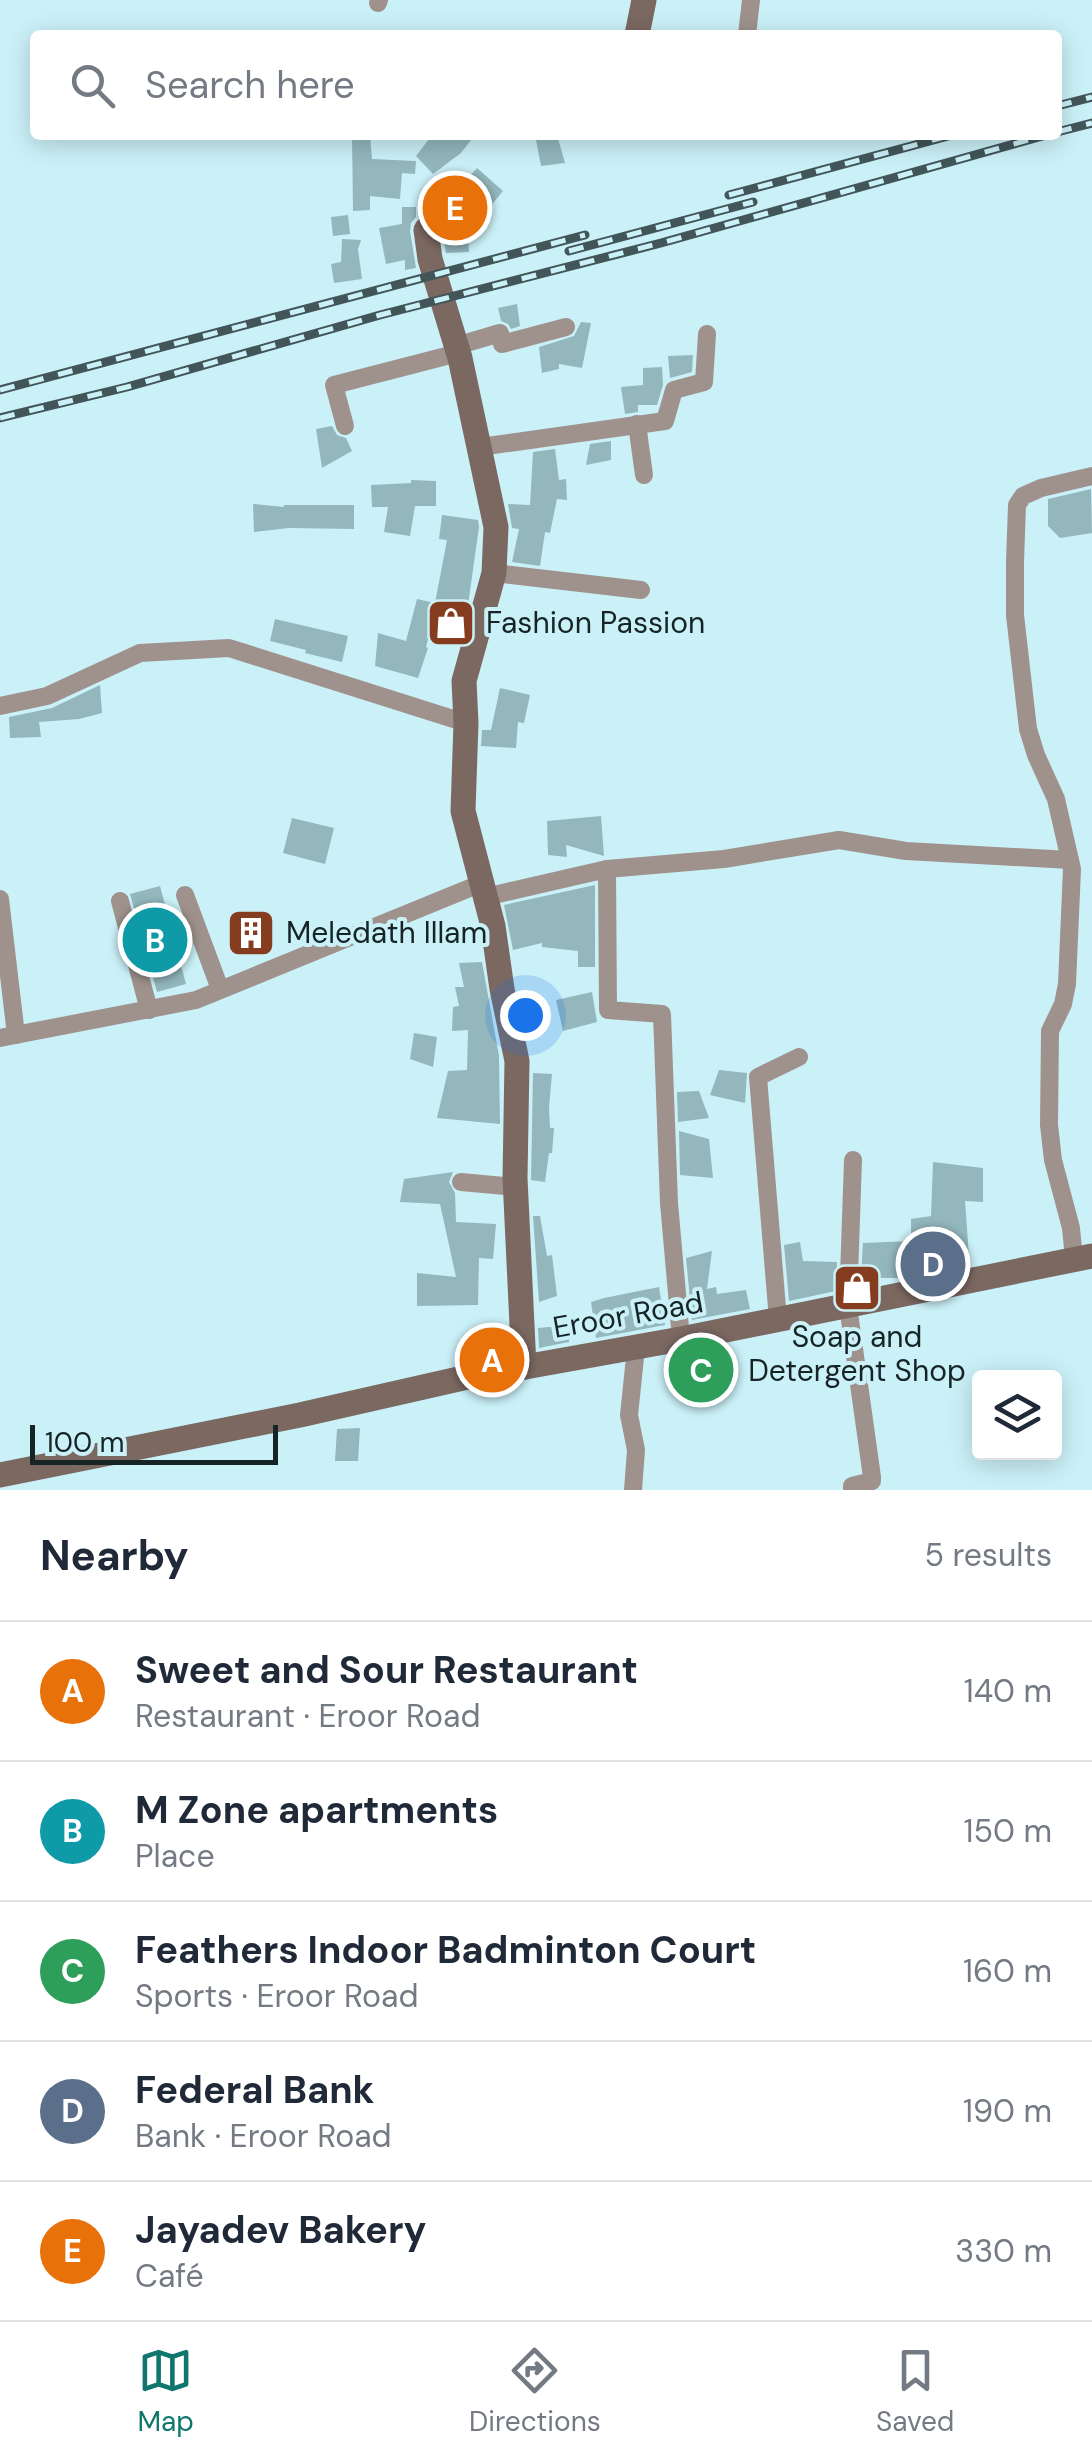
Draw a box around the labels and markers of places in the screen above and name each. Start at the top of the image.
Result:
pin: E [422,170,488,246]
shop icon: Fashion Passion [425,597,477,649]
place label: Fashion Passion [486,603,705,642]
pin: B [122,902,188,978]
building icon: Meledath Illam [225,907,277,959]
place label: Meledath Illam [286,913,487,952]
pin: D [900,1226,966,1302]
shop icon: Soap and Detergent Shop [831,1262,883,1314]
place label: Soap and Detergent Shop [748,1317,966,1390]
pin: A [460,1322,524,1398]
pin: C [668,1332,734,1408]

